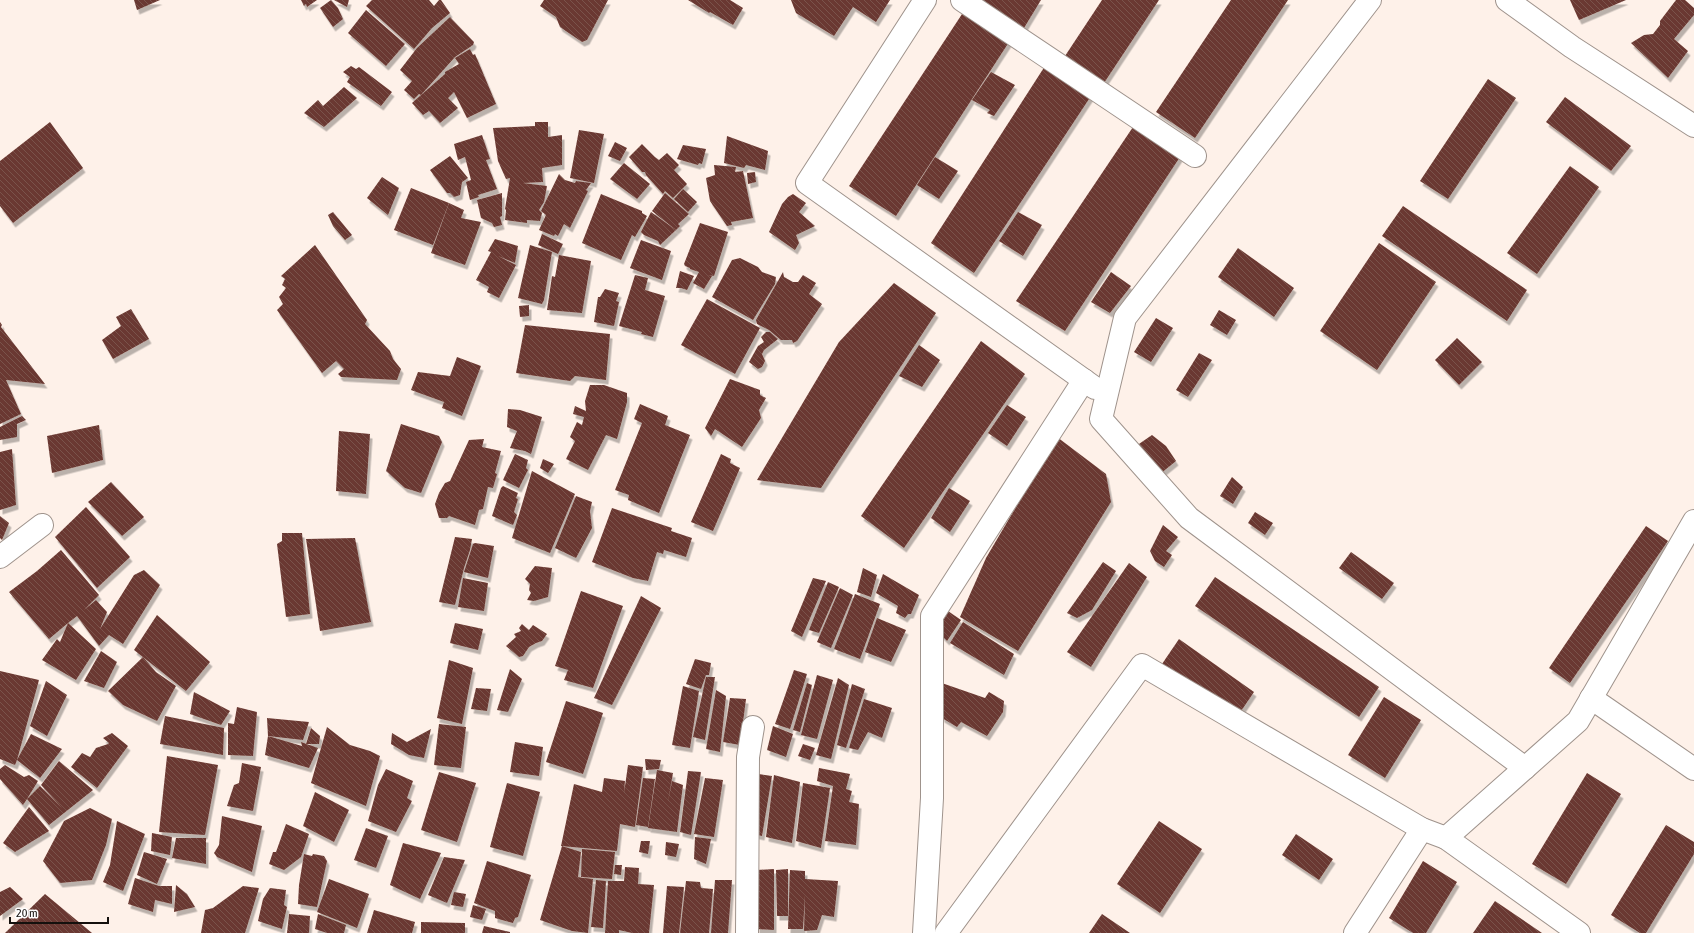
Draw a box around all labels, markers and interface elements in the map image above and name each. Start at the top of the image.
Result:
scale bar [10,899,108,925]
text: 20 m [16,906,38,920]

